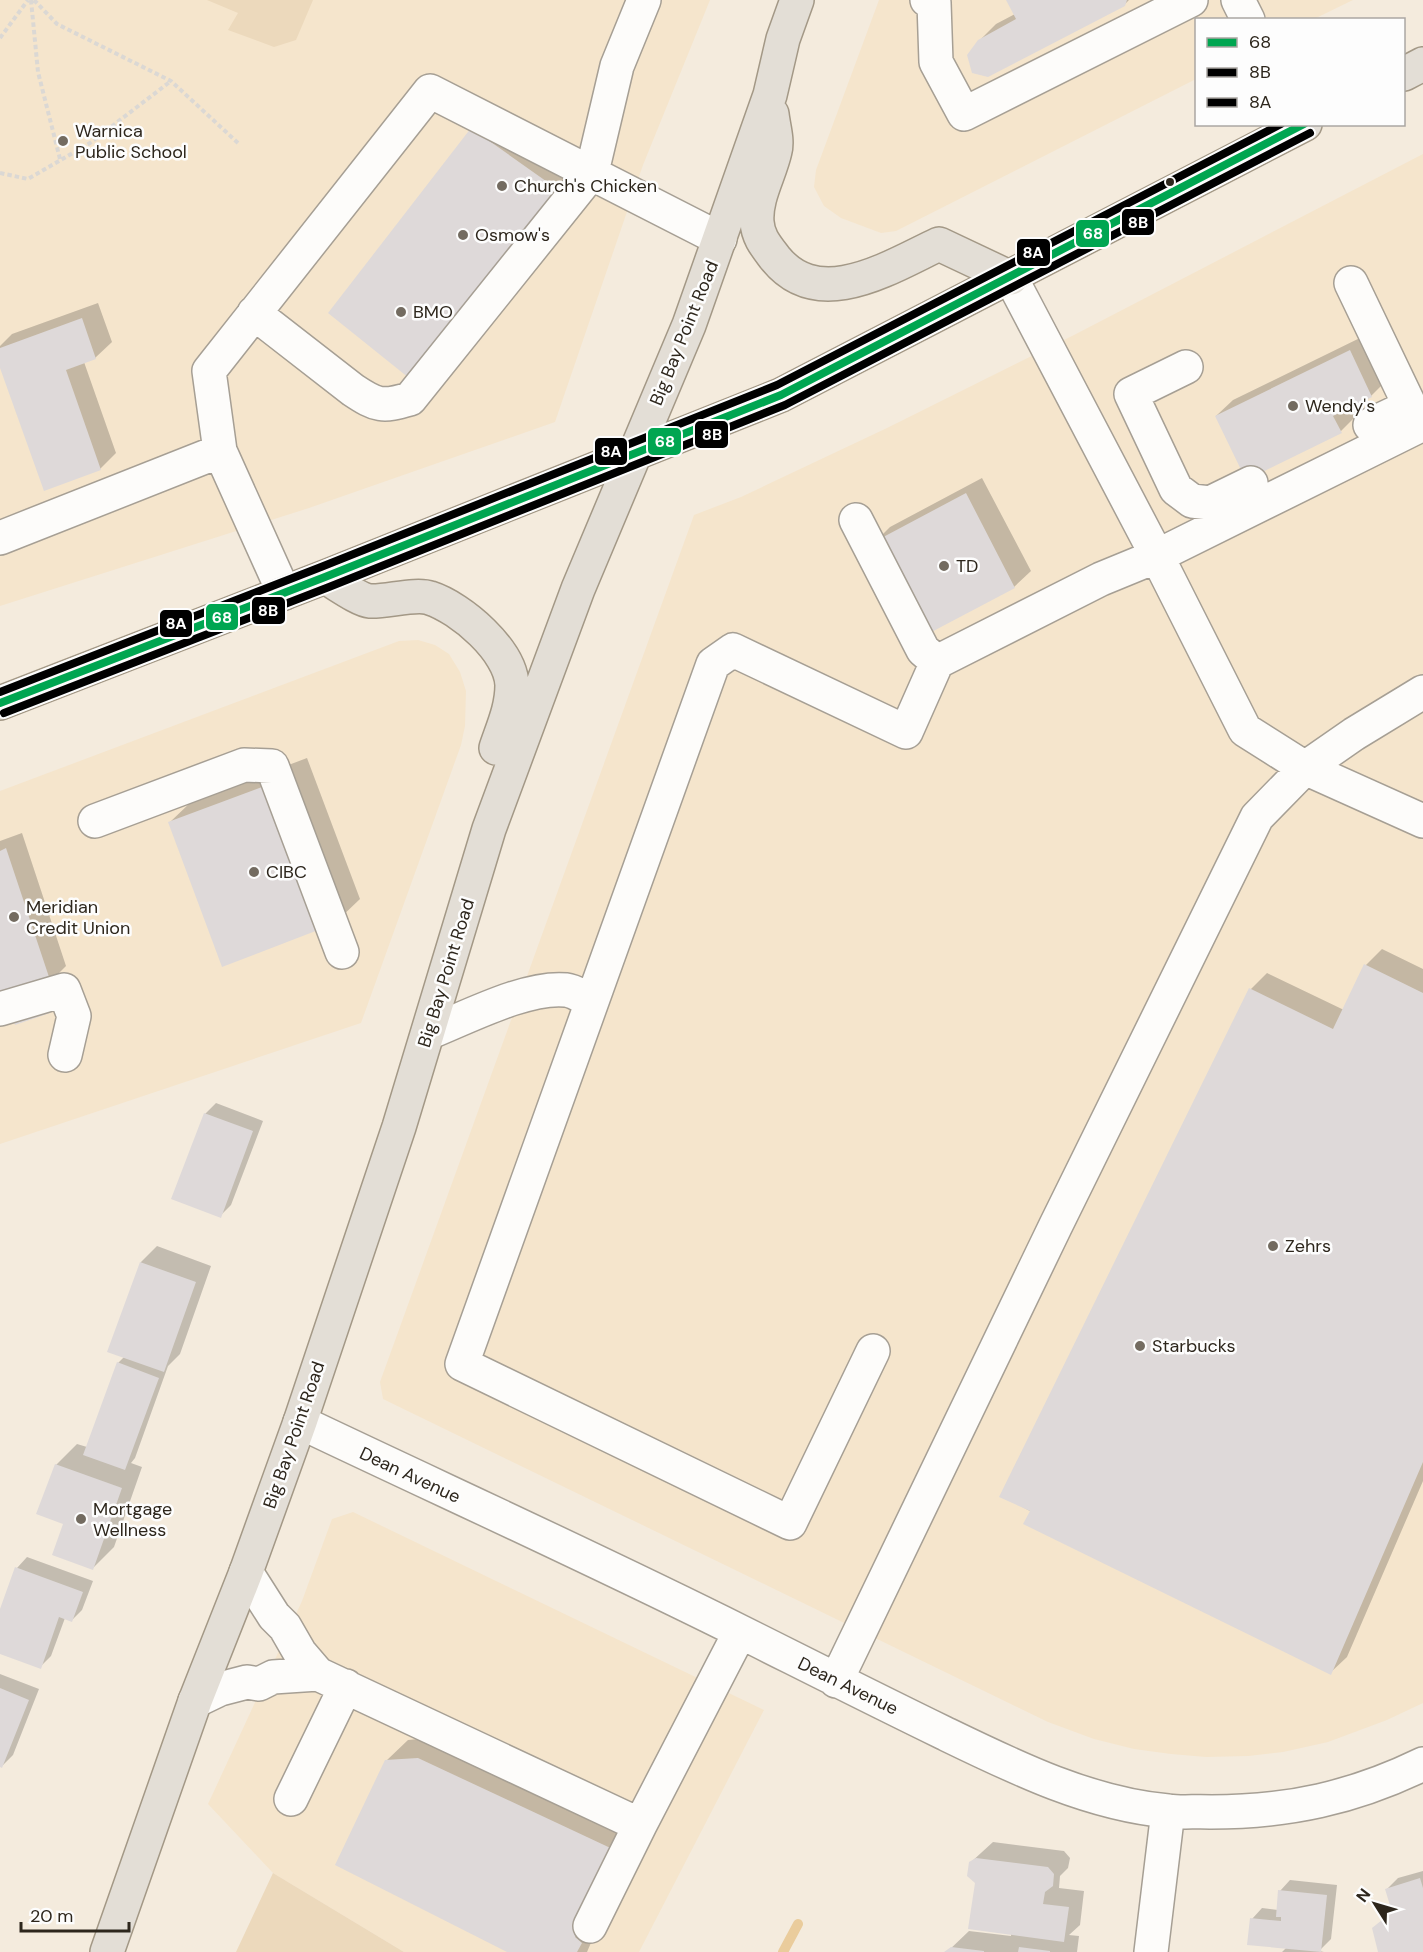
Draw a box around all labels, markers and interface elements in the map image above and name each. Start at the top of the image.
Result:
legend [1195,18,1405,126]
text: 68 [1249,30,1271,54]
text: 8B [1249,60,1271,84]
text: 8A [1249,90,1271,114]
place label: Warnica Public School [75,119,187,164]
marker: Warnica Public School [56,134,70,148]
place label: Church's Chicken [514,174,657,198]
unlabelled marker [1164,176,1176,188]
marker: Church's Chicken [495,179,509,193]
line badge: 8B [1121,208,1155,236]
text: 8B [1128,212,1148,233]
line badge: 68 [1075,219,1110,248]
place label: Osmow's [475,223,550,247]
text: 68 [1083,223,1103,244]
marker: Osmow's [456,228,470,242]
line badge: 8A [1016,238,1051,267]
text: 8A [1022,242,1044,263]
street label: Big Bay Point Road [644,257,724,409]
place label: BMO [413,300,453,324]
marker: BMO [394,305,408,319]
place label: Wendy's [1305,394,1375,418]
marker: Wendy's [1286,399,1300,413]
line badge: 8B [694,420,729,449]
text: 8B [702,424,722,445]
line badge: 68 [647,427,682,456]
text: 68 [655,431,675,452]
line badge: 8A [594,437,628,466]
text: 8A [600,441,622,462]
place label: TD [956,554,978,578]
marker: TD [937,559,951,573]
line badge: 8B [251,596,286,625]
text: 8B [258,600,278,621]
line badge: 68 [205,603,239,631]
text: 68 [212,607,232,628]
line badge: 8A [159,609,193,638]
text: 8A [165,613,187,634]
place label: CIBC [266,860,307,884]
marker: CIBC [247,865,261,879]
place label: Meridian Credit Union [26,895,130,940]
street label: Big Bay Point Road [412,896,480,1050]
marker: Meridian Credit Union [7,910,21,924]
place label: Zehrs [1285,1234,1331,1258]
marker: Zehrs [1266,1239,1280,1253]
place label: Starbucks [1152,1334,1235,1358]
marker: Starbucks [1133,1339,1147,1353]
street label: Big Bay Point Road [258,1358,330,1512]
street label: Dean Avenue [356,1441,464,1509]
place label: Mortgage Wellness [93,1497,172,1542]
marker: Mortgage Wellness [74,1512,88,1526]
street label: Dean Avenue [794,1651,902,1721]
north arrow [1345,1874,1405,1934]
text: N [1352,1884,1375,1906]
scale bar [21,1895,129,1933]
text: 20 m [30,1904,73,1928]

